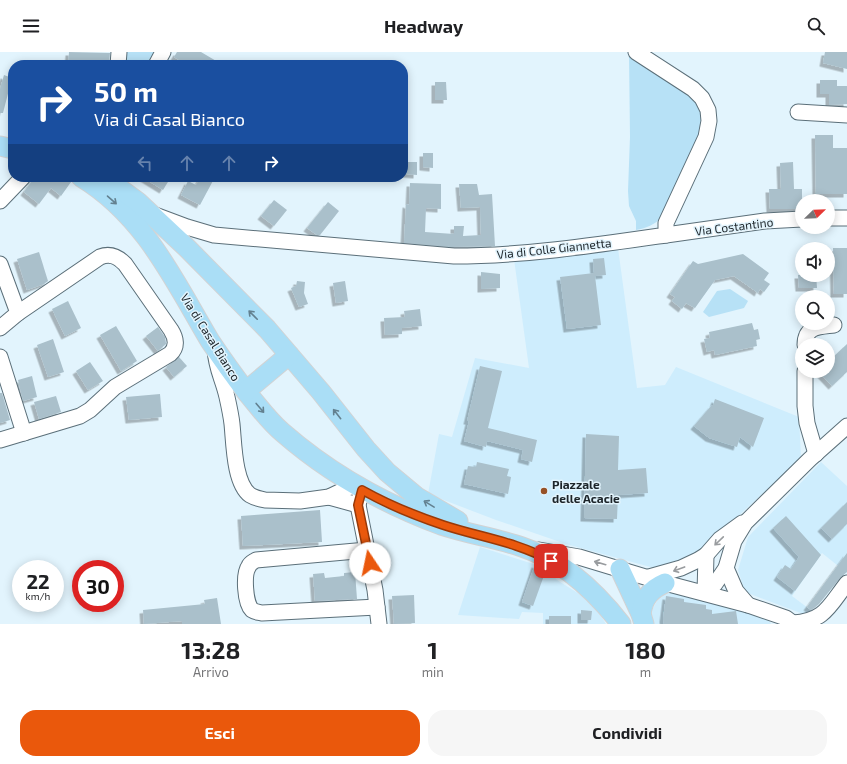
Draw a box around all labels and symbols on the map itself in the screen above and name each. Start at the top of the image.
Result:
north arrow [795,194,835,234]
one-way arrow [107,196,118,205]
street label: Via Costantino [694,214,774,238]
street label: Via di Colle Giannetta [496,235,612,261]
street label: Via di Casal Bianco [178,291,244,384]
one-way arrow [248,310,258,320]
one-way arrow [255,403,264,414]
one-way arrow [333,408,342,419]
place label: Piazzale delle Acacie [552,477,620,505]
marker: Piazzale delle Acacie [539,486,549,496]
one-way arrow [423,500,435,508]
one-way arrow [714,536,724,546]
position arrow [349,542,391,584]
pin [534,544,568,578]
one-way arrow [594,559,607,566]
speed limit sign: 30 [72,560,124,612]
one-way arrow [673,565,685,573]

